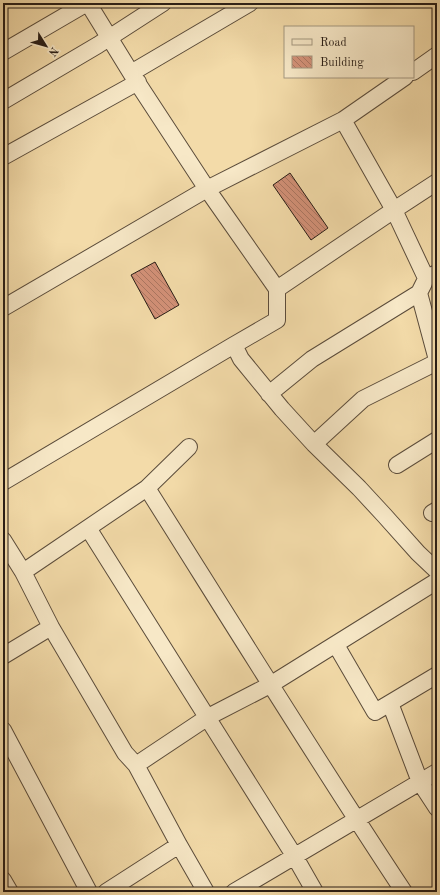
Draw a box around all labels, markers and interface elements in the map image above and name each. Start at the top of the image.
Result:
north arrow [26,26,66,66]
legend [284,26,414,78]
text: Road [320,37,347,49]
text: N [46,44,60,58]
text: Building [320,57,364,69]

